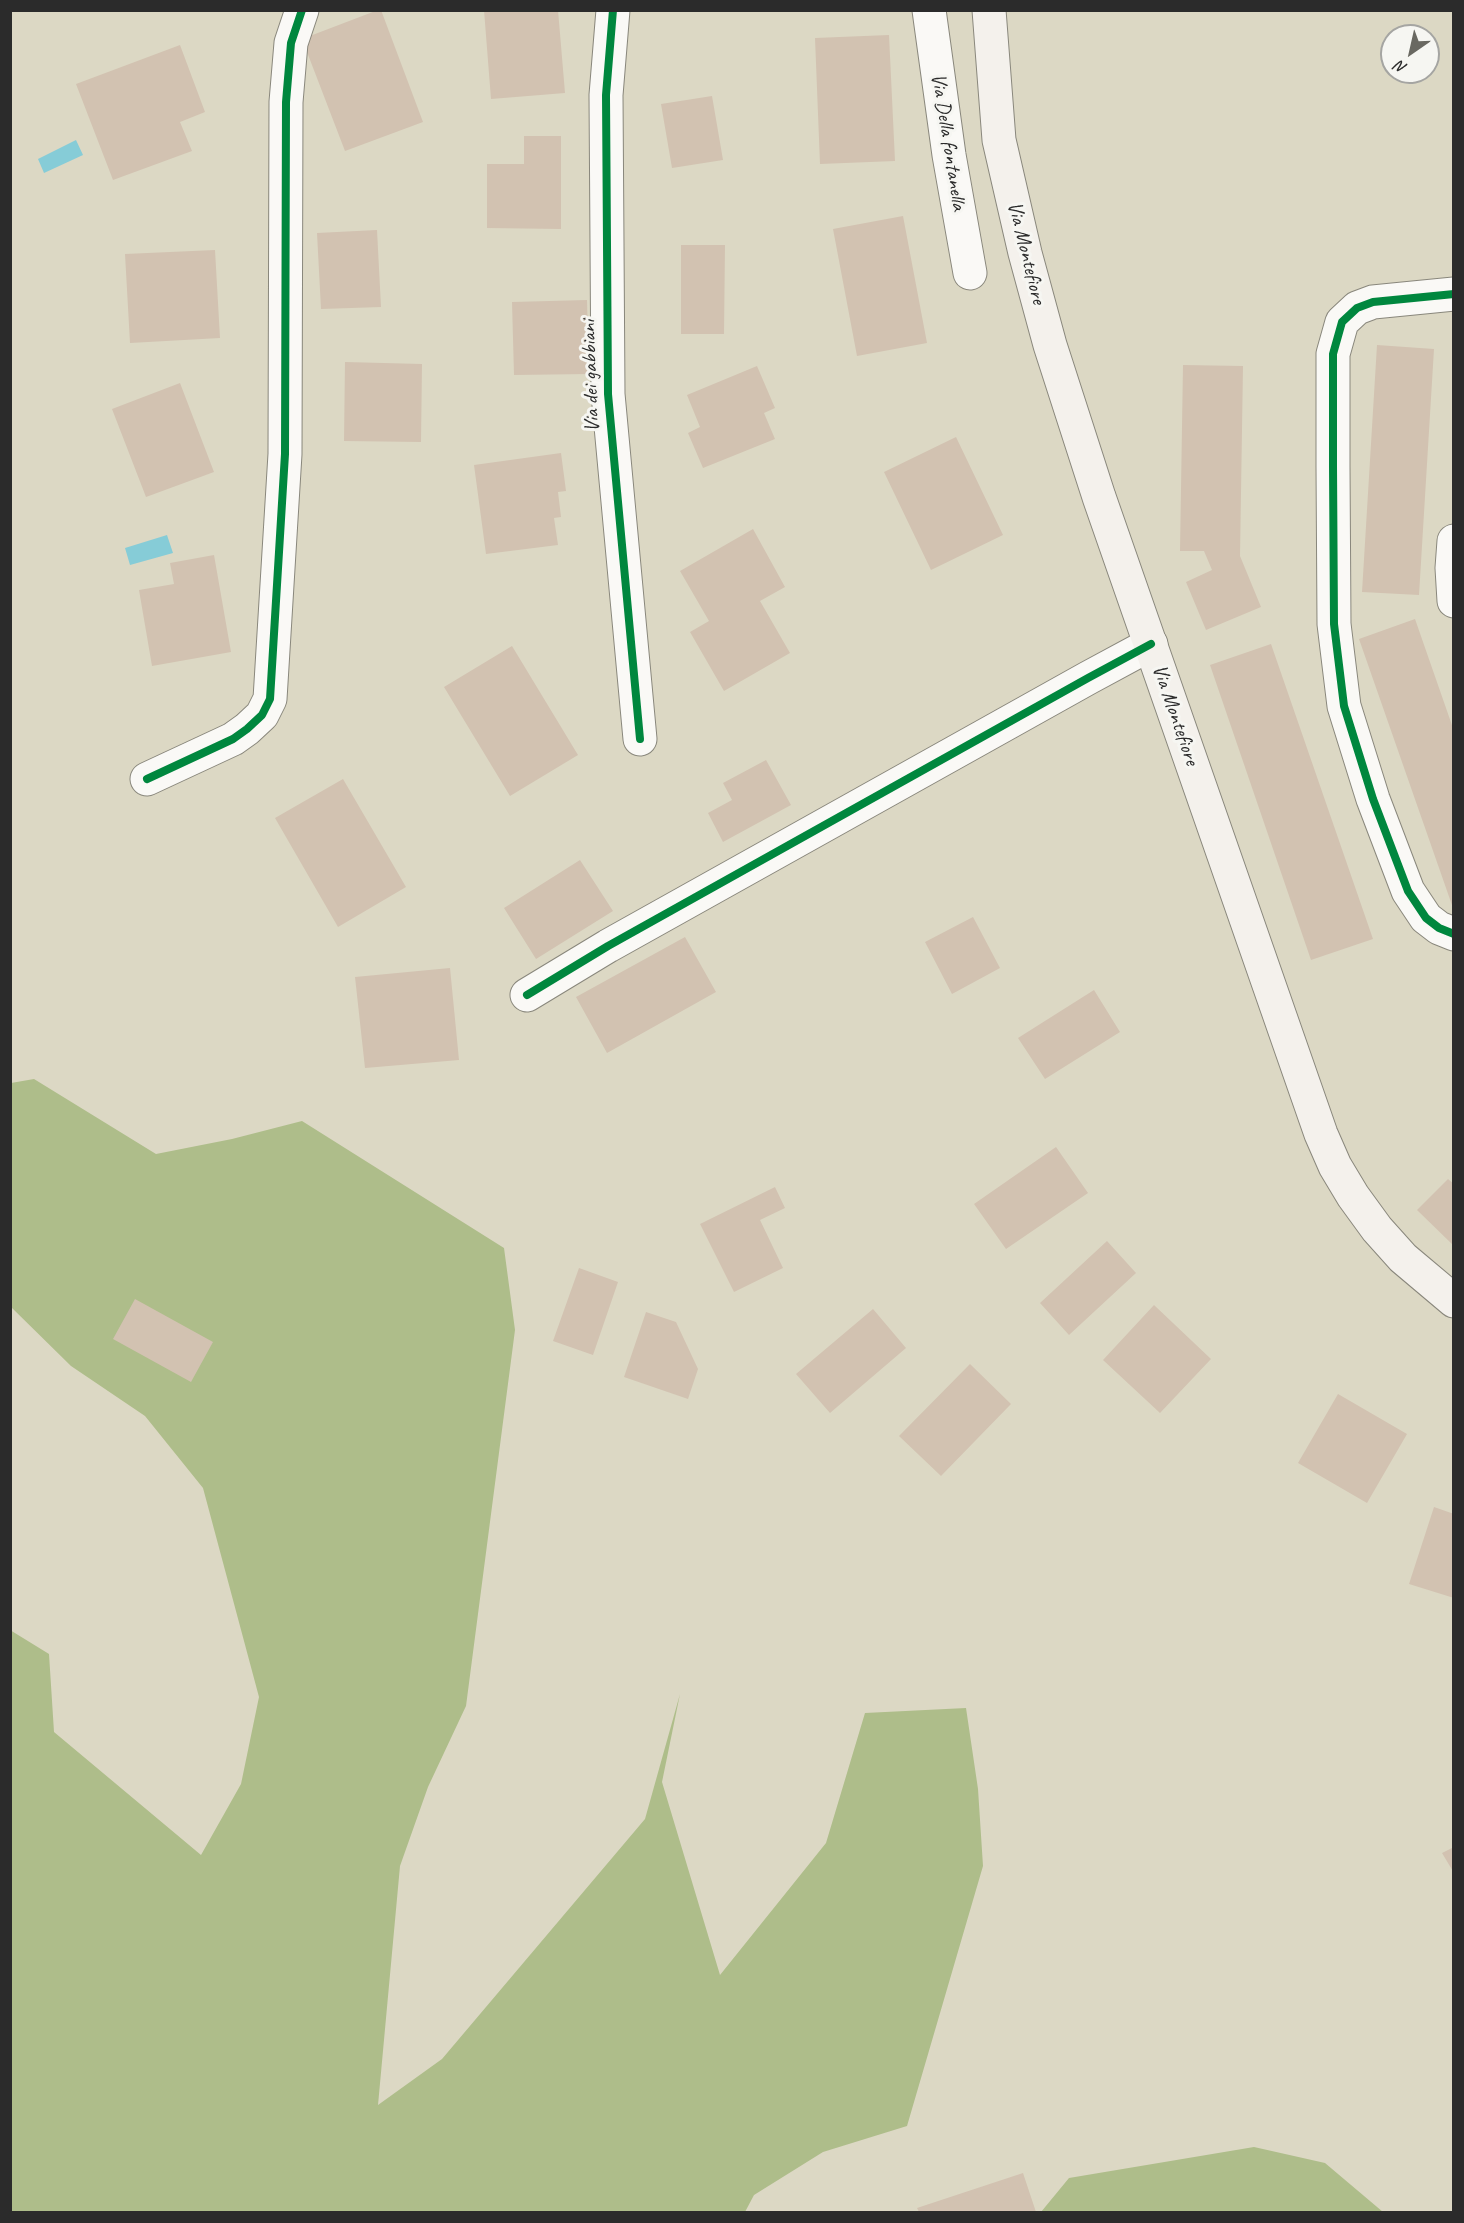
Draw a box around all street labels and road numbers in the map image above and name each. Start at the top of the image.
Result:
street label: Via Della fontanella [925,72,971,212]
street label: Via Montefiore [1001,199,1051,307]
street label: Via dei gabbiani [576,319,606,433]
street label: Via Montefiore [1146,661,1204,769]

